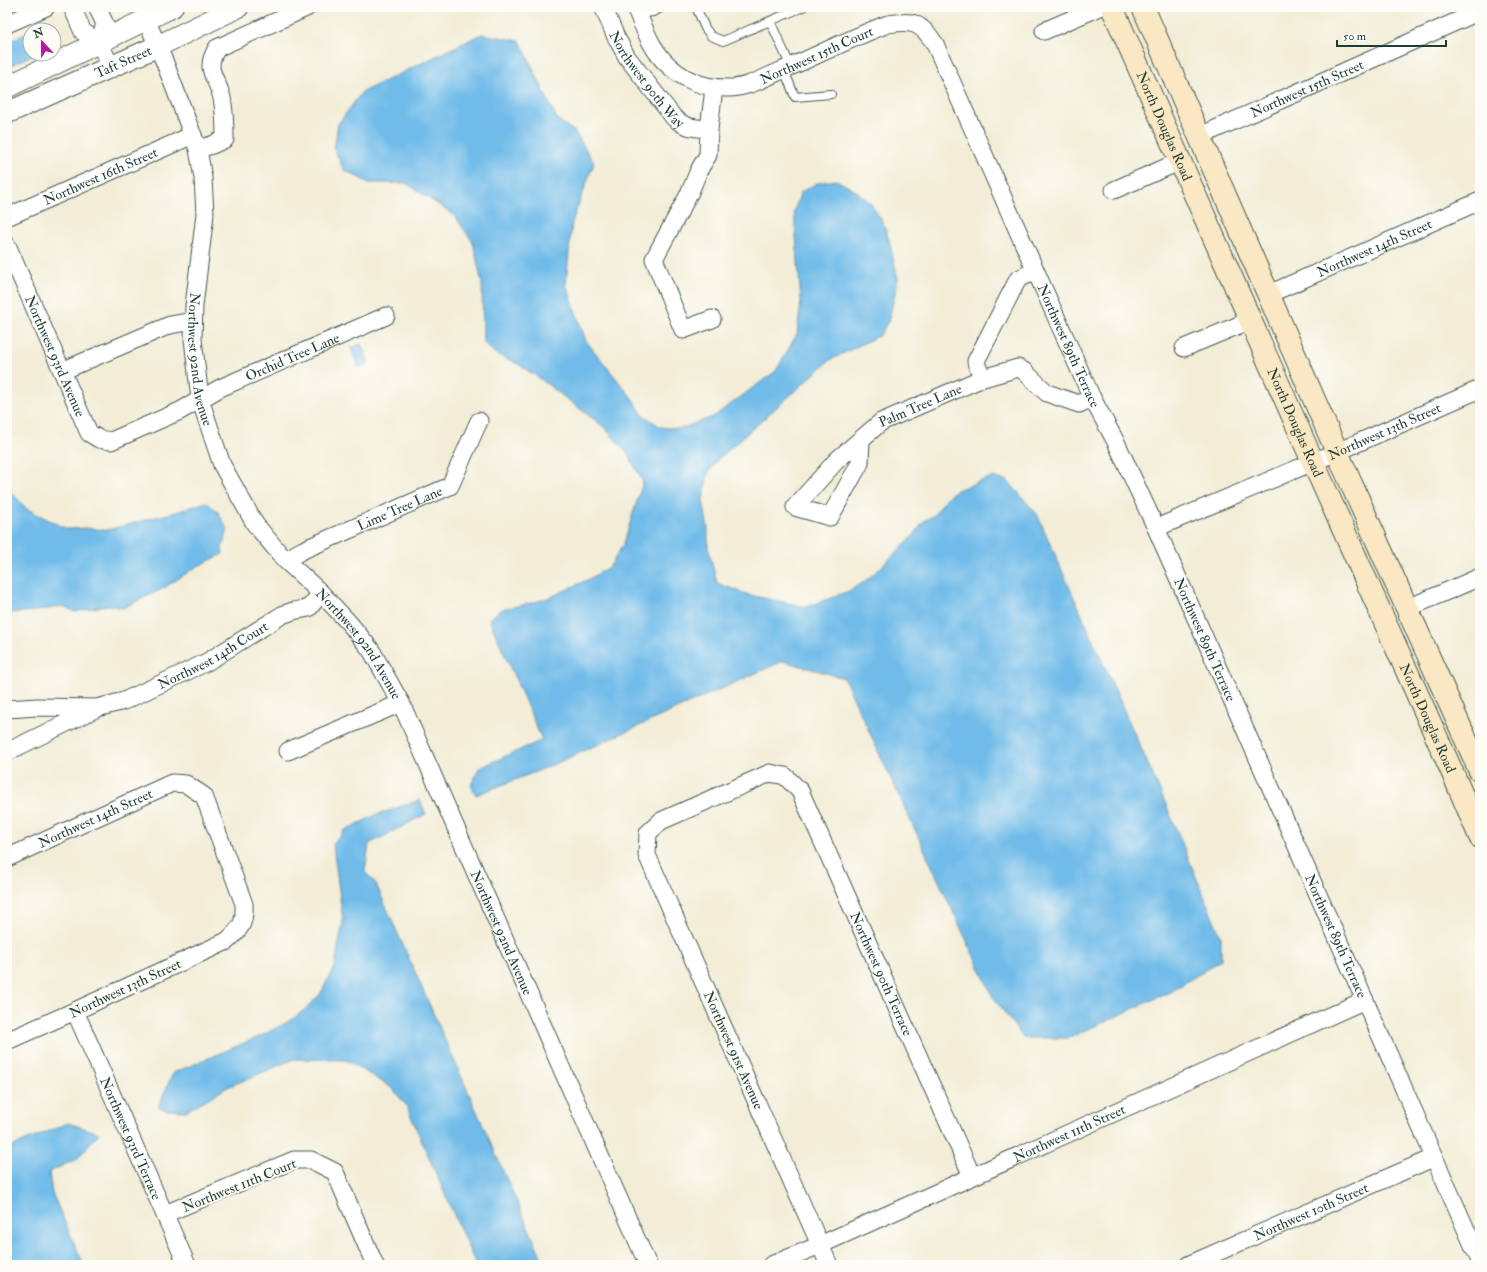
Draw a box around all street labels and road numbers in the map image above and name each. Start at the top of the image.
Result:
street label: Northwest 15th Court [757,23,876,88]
street label: Northwest 90th Way [605,28,688,133]
street label: Taft Street [92,42,155,82]
street label: Northwest 15th Street [1248,56,1367,121]
street label: North Douglas Road [1133,69,1196,183]
street label: Northwest 16th Street [41,143,161,209]
street label: Northwest 14th Street [1314,215,1435,281]
street label: Northwest 89th Terrace [1034,281,1104,411]
street label: Northwest 92nd Avenue [184,292,216,428]
street label: Northwest 93rd Avenue [21,293,89,420]
street label: Orchid Tree Lane [243,329,342,385]
street label: North Douglas Road [1263,365,1327,480]
street label: Palm Tree Lane [876,380,965,431]
street label: Northwest 13th Street [1325,399,1444,464]
street label: Lime Tree Lane [355,482,445,534]
street label: Northwest 89th Terrace [1170,575,1240,704]
street label: Northwest 92nd Avenue [312,585,405,702]
street label: Northwest 14th Court [155,618,272,693]
street label: North Douglas Road [1396,661,1459,775]
street label: Northwest 14th Street [36,785,156,852]
street label: Northwest 92nd Avenue [467,868,536,998]
street label: Northwest 89th Terrace [1301,871,1371,1001]
street label: Northwest 90th Terrace [846,909,916,1039]
street label: Northwest 13th Street [67,955,184,1022]
street label: Northwest 91st Avenue [700,989,767,1112]
street label: Northwest 93rd Terrace [96,1074,165,1202]
street label: Northwest 11th Street [1010,1101,1128,1166]
street label: Northwest 11th Court [180,1155,299,1216]
street label: Northwest 10th Street [1251,1179,1371,1244]

